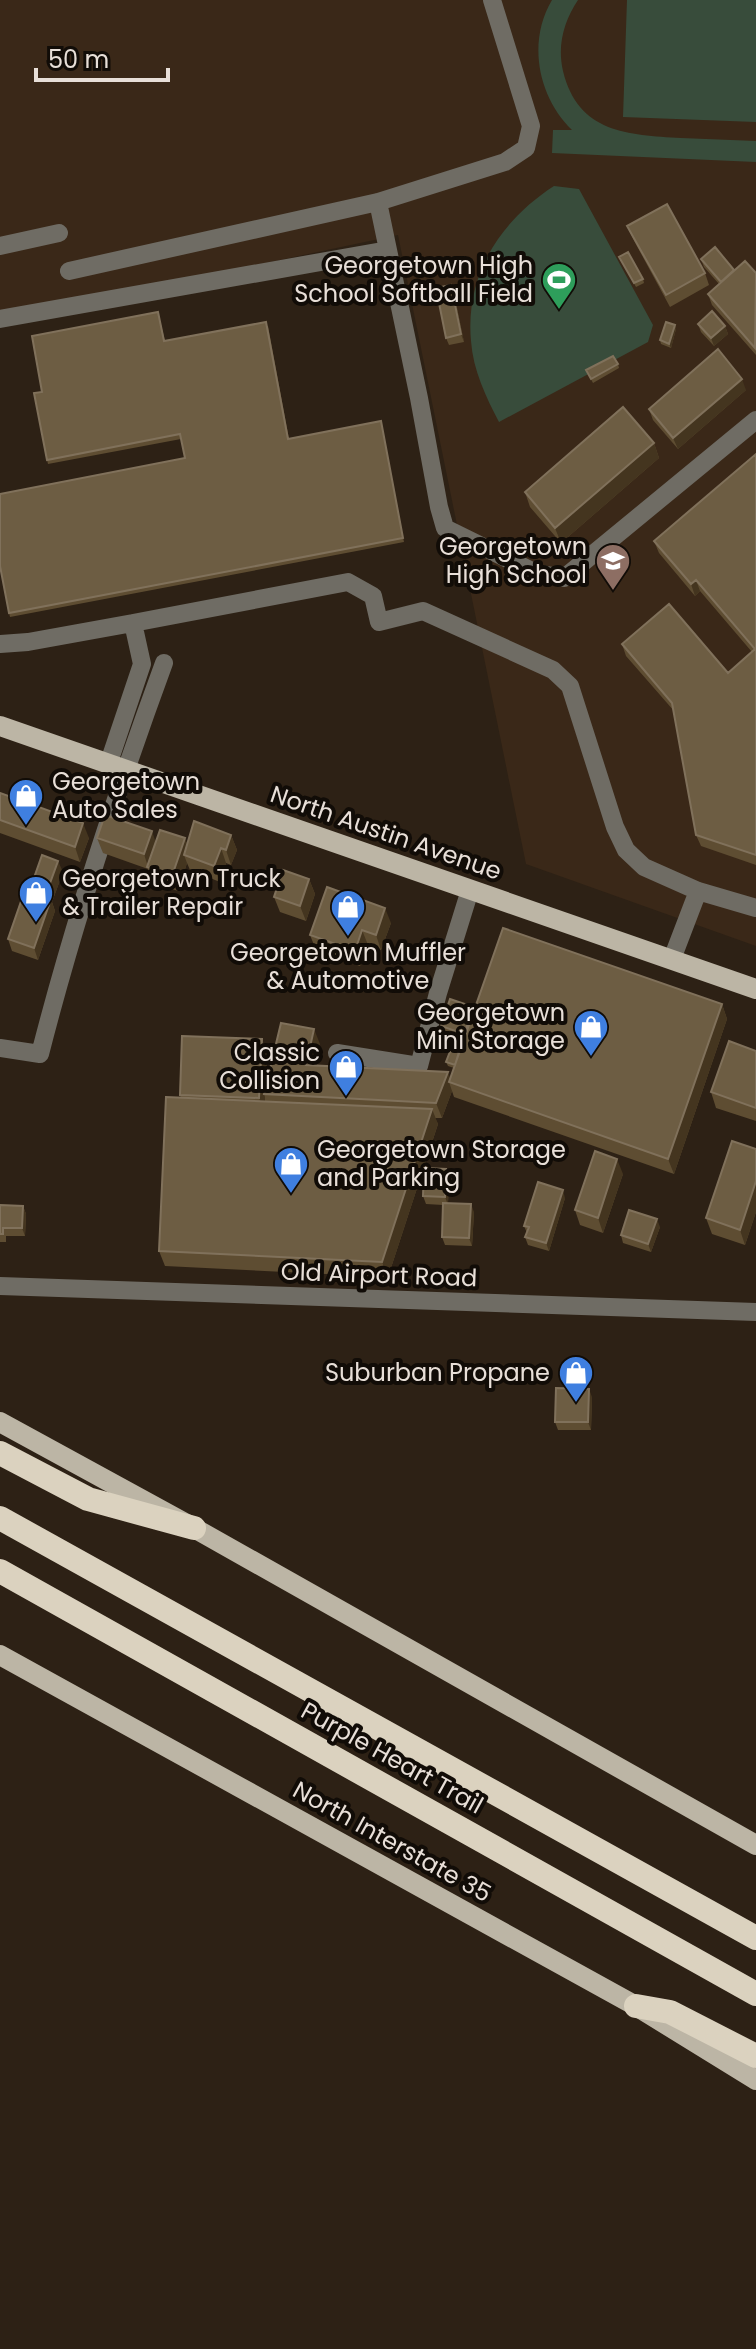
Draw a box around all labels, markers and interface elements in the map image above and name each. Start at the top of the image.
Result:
scale bar [36,32,168,82]
text: 50 m [48,43,109,76]
place label: Georgetown High School Softball Field [294,249,533,310]
sports icon: Georgetown High School Softball Field [540,261,578,311]
place label: Georgetown High School [439,530,587,591]
school or university icon: Georgetown High School [594,542,632,592]
place label: Georgetown Auto Sales [52,765,200,826]
shop icon: Georgetown Auto Sales [7,777,45,827]
street label: North Austin Avenue [266,777,506,888]
place label: Georgetown Truck & Trailer Repair [62,862,281,923]
shop icon: Georgetown Truck & Trailer Repair [17,874,55,924]
shop icon: Georgetown Muffler & Automotive [329,888,367,938]
place label: Georgetown Muffler & Automotive [230,936,466,997]
place label: Georgetown Mini Storage [416,996,565,1057]
shop icon: Georgetown Mini Storage [572,1008,610,1058]
place label: Classic Collision [219,1036,320,1097]
shop icon: Classic Collision [327,1048,365,1098]
place label: Georgetown Storage and Parking [317,1133,566,1194]
shop icon: Georgetown Storage and Parking [272,1145,310,1195]
street label: Old Airport Road [280,1255,478,1294]
shop icon: Suburban Propane [557,1354,595,1404]
place label: Suburban Propane [325,1356,550,1389]
street label: Purple Heart Trail [295,1694,489,1821]
street label: North Interstate 35 [287,1773,497,1910]

